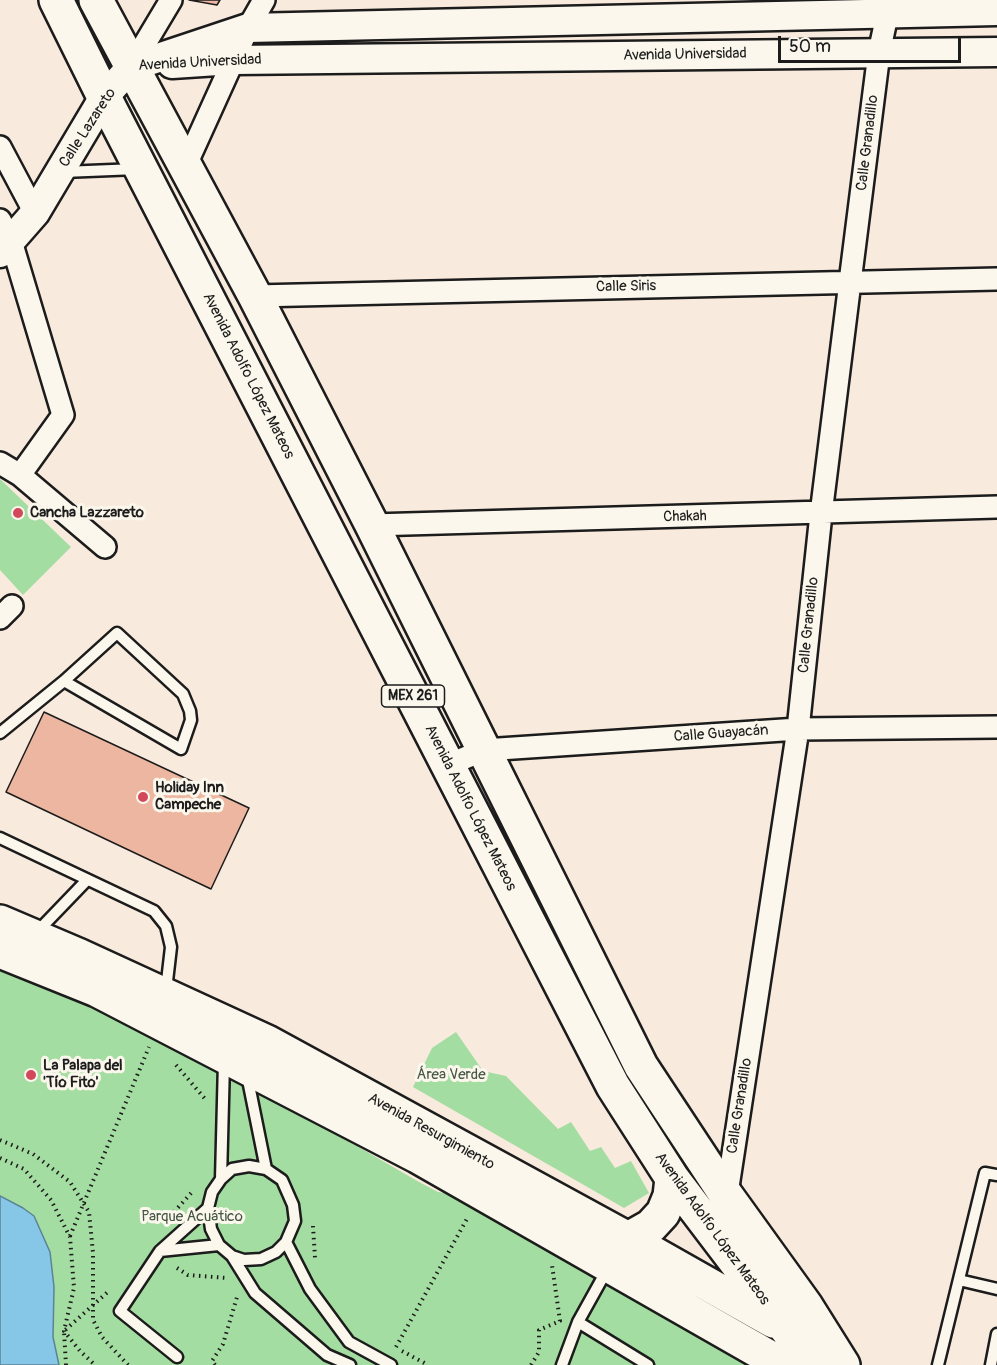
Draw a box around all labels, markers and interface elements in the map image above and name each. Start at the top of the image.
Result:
scale bar [781,24,964,62]
text: 50 m [789,35,831,58]
street label: Avenida Universidad [623,45,747,65]
street label: Avenida Universidad [138,51,262,75]
street label: Calle Lazareto [56,85,120,171]
street label: Calle Granadillo [853,94,883,192]
street label: Calle Siris [596,277,656,297]
street label: Avenida Adolfo López Mateos [198,290,298,462]
place label: Cancha Lazzareto [30,504,144,522]
marker: Cancha Lazzareto [11,506,25,520]
street label: Chakah [663,508,707,526]
street label: Calle Granadillo [795,576,823,674]
road number: MEX 261 [382,685,444,707]
street label: Avenida Adolfo López Mateos [420,722,520,894]
street label: Calle Guayacán [673,722,769,746]
place label: Holiday Inn Campeche [155,779,224,814]
marker: Holiday Inn Campeche [136,790,150,804]
place label: La Palapa del 'Tío Fito' [43,1057,123,1092]
street label: Calle Granadillo [724,1057,756,1155]
park label: Área Verde [416,1066,486,1084]
marker: La Palapa del 'Tío Fito' [24,1068,38,1082]
street label: Avenida Resurgimiento [364,1090,498,1174]
street label: Avenida Adolfo López Mateos [651,1149,773,1309]
park label: Parque Acuático [141,1208,243,1226]

